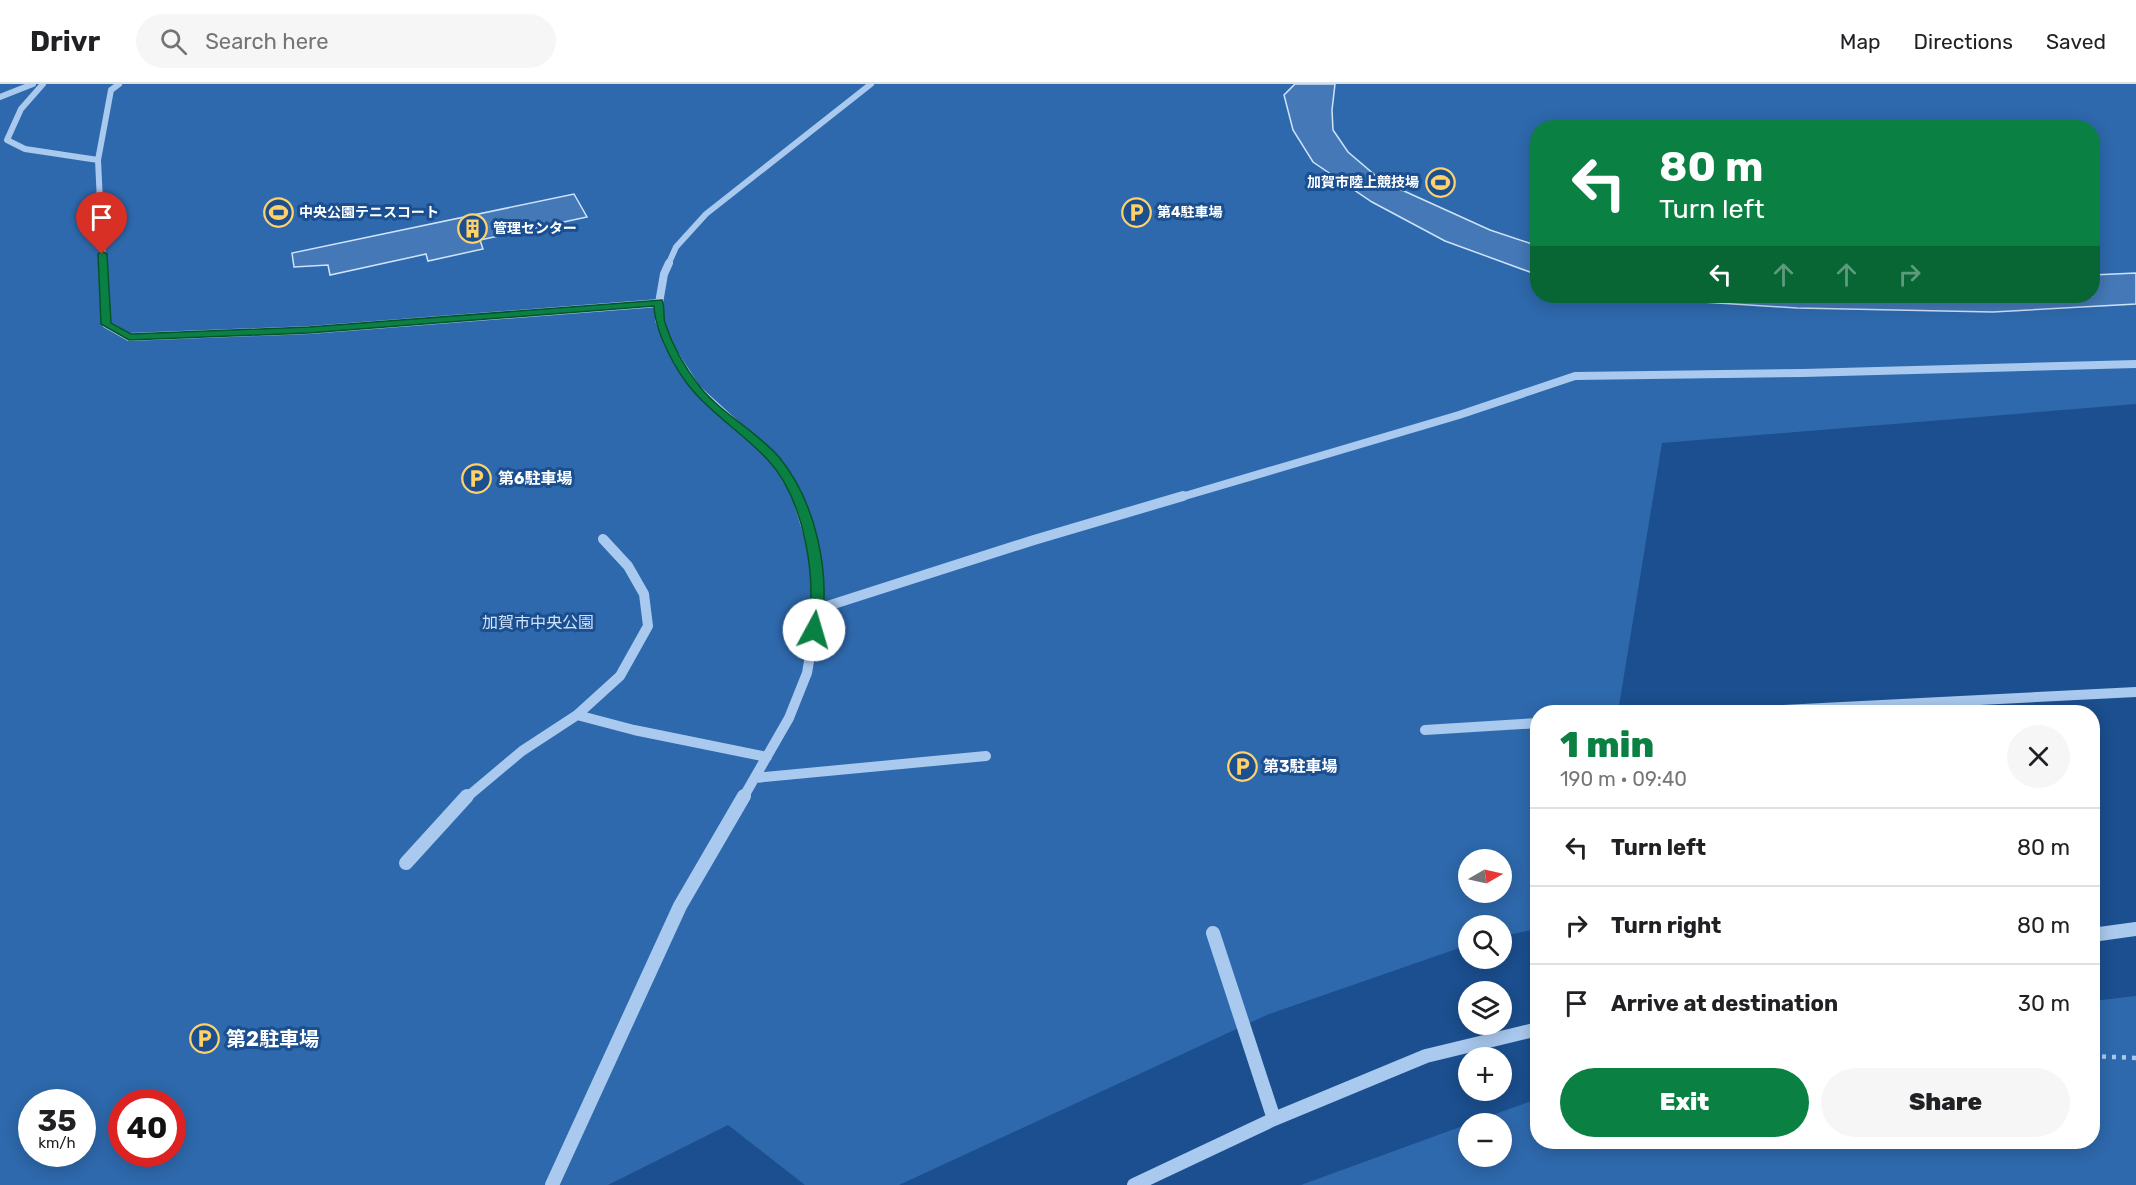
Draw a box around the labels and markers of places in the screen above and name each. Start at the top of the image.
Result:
sports icon: 加賀市陸上競技場 [1424,166,1456,198]
place label: 加賀市陸上競技場 [1307,174,1419,191]
pin [76,192,127,254]
sports icon: 中央公園テニスコート [262,196,294,228]
parking icon: 第4駐車場 [1120,196,1152,228]
place label: 中央公園テニスコート [299,204,439,221]
place label: 第4駐車場 [1157,204,1223,221]
building icon: 管理センター [456,212,488,244]
place label: 管理センター [493,220,577,237]
parking icon: 第6駐車場 [461,462,493,494]
place label: 第6駐車場 [498,469,572,488]
parking icon: 第3駐車場 [1226,750,1258,782]
place label: 第3駐車場 [1263,757,1338,776]
parking icon: 第2駐車場 [189,1023,221,1055]
place label: 第2駐車場 [226,1027,319,1051]

